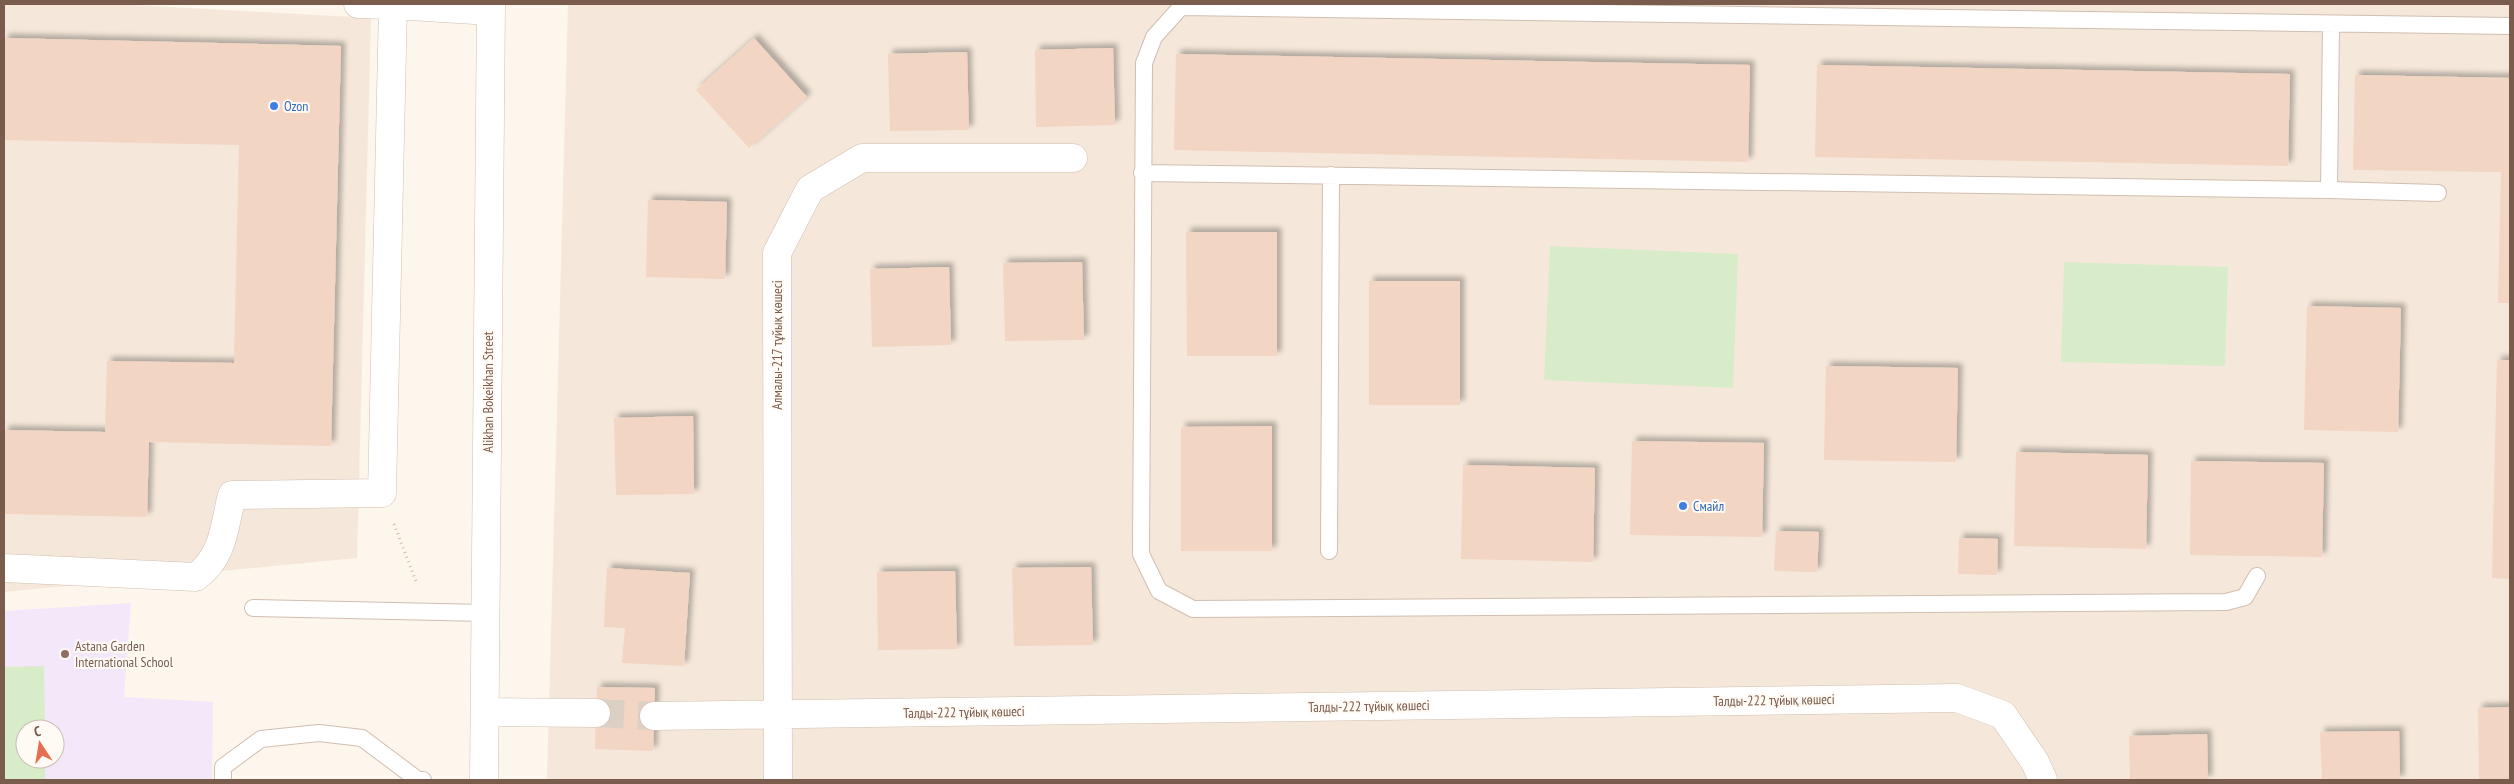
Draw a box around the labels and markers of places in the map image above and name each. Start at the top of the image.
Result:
place label: Ozon [284,97,309,115]
marker: Ozon [268,100,280,112]
place label: Смайл [1693,497,1724,515]
marker: Смайл [1677,500,1689,512]
place label: Astana Garden International School [75,637,174,671]
marker: Astana Garden International School [59,648,71,660]

